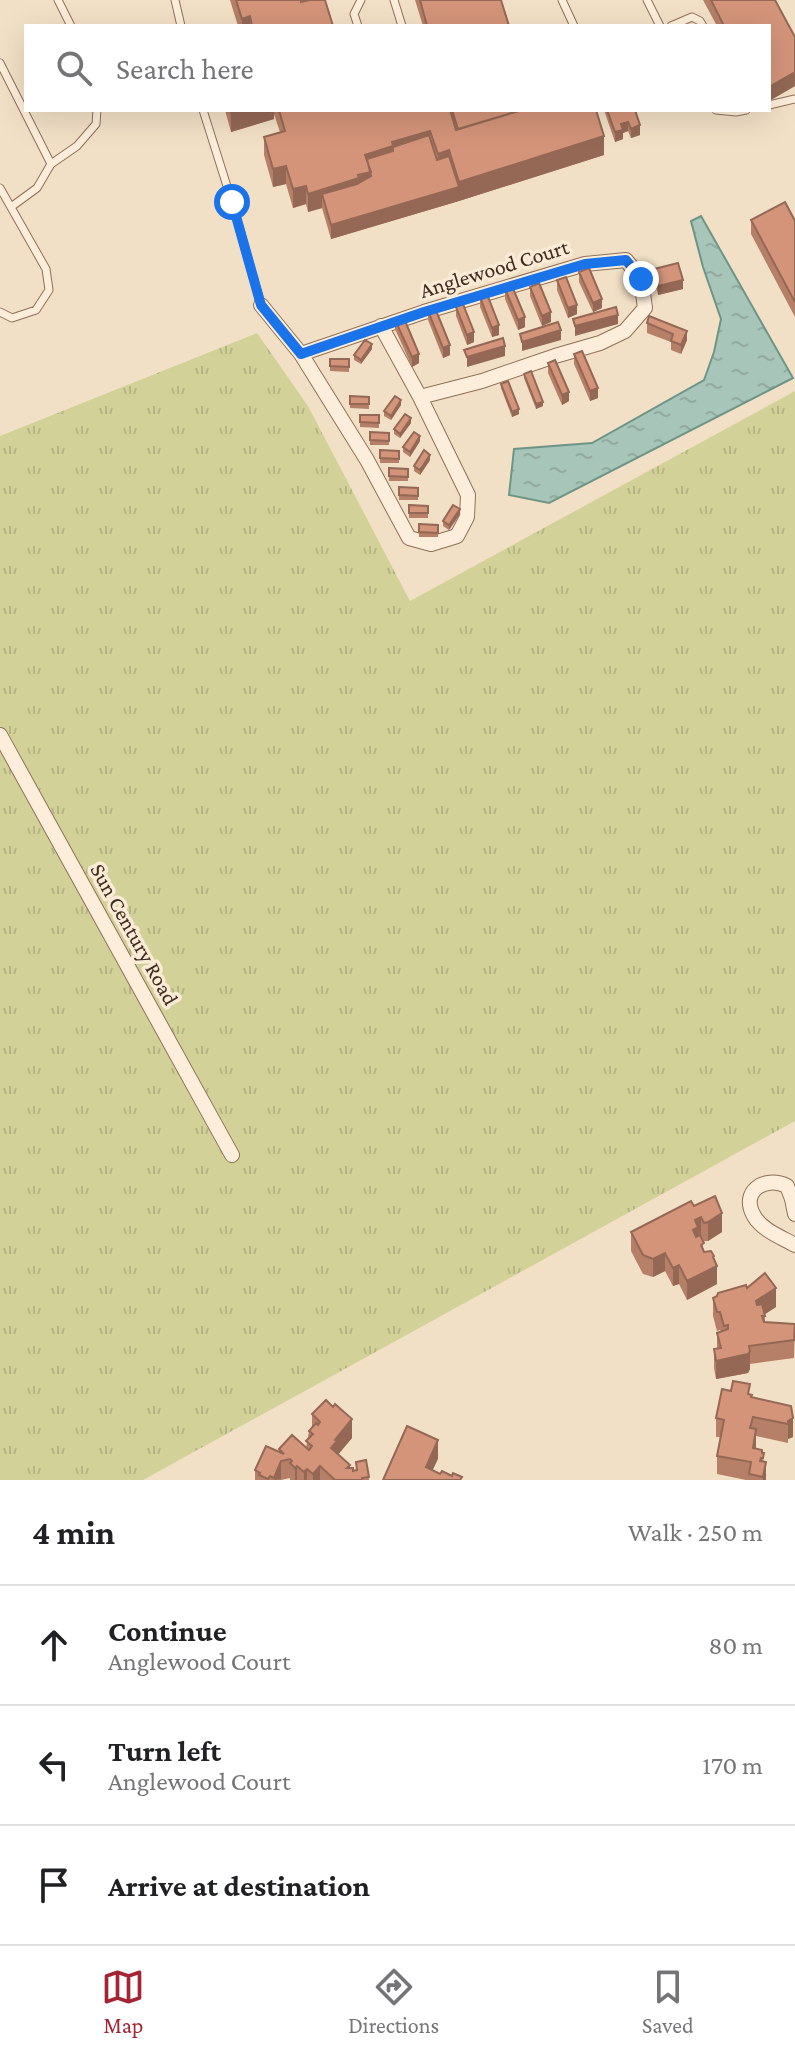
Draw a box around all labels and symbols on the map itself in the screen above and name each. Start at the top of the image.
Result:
route start [214,184,250,220]
street label: Anglewood Court [417,234,572,303]
route end [623,261,659,297]
street label: Sun Century Road [85,859,184,1010]

